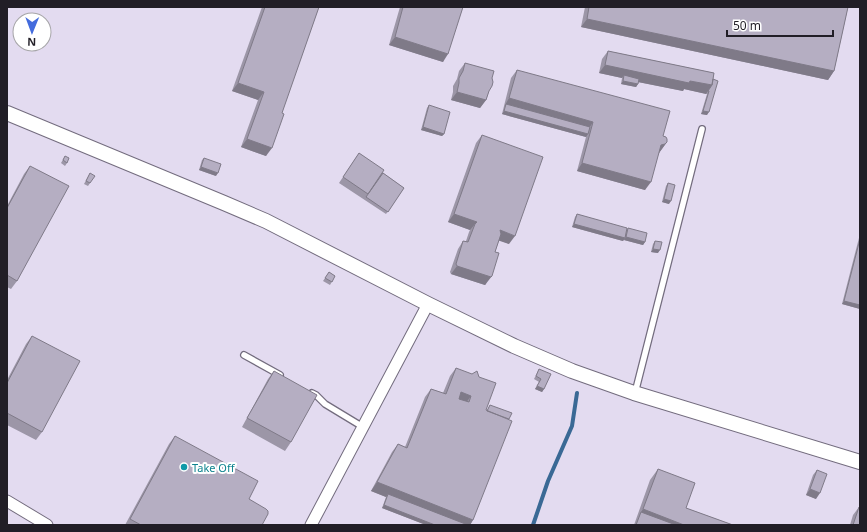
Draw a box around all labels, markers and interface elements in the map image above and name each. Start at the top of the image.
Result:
north arrow [12,12,52,52]
scale bar [727,12,833,38]
text: 50 m [733,17,761,34]
text: N [27,35,36,50]
place label: Take Off [192,460,236,475]
marker: Take Off [179,462,189,472]

